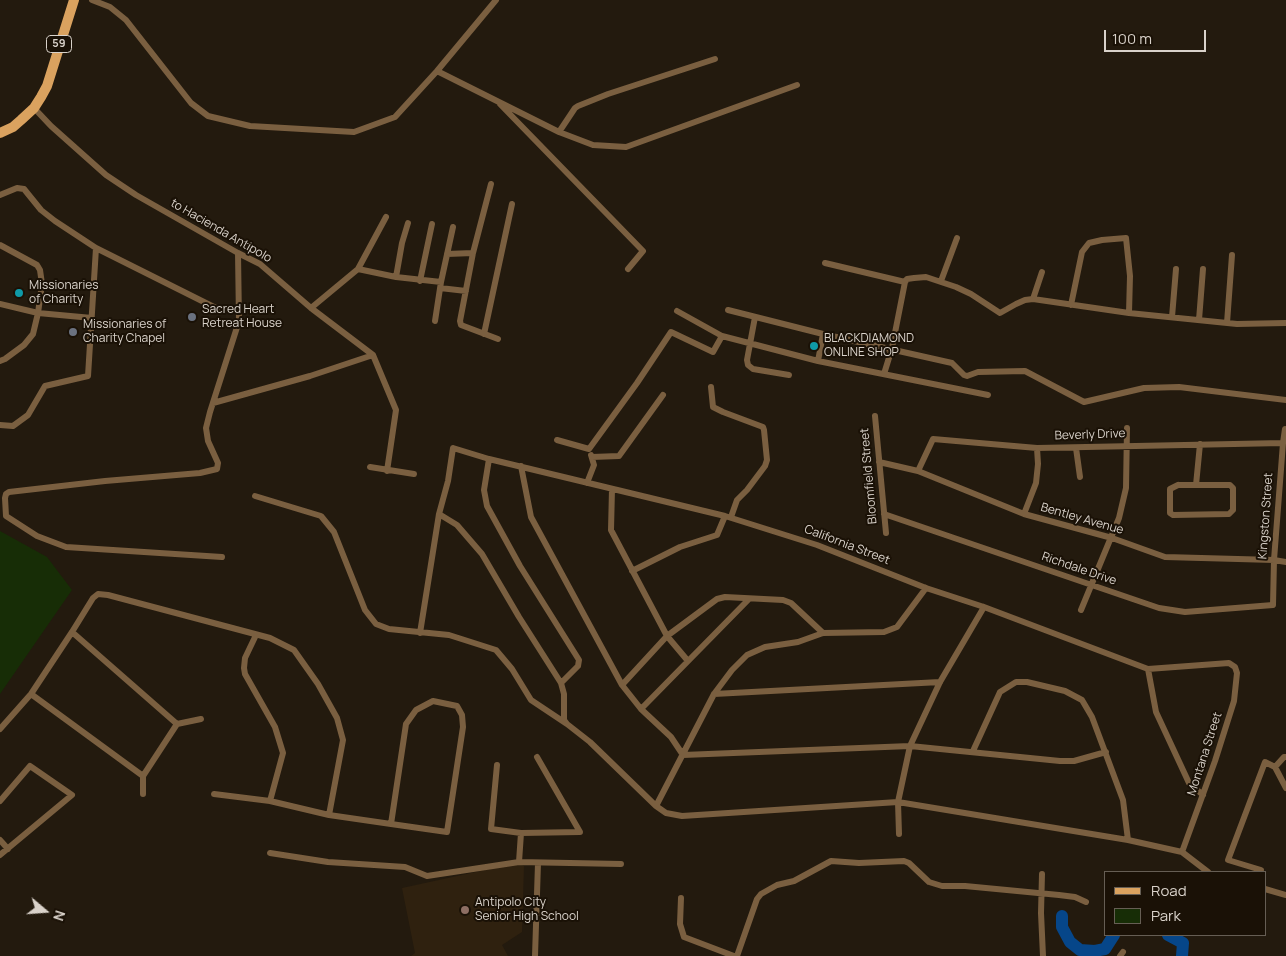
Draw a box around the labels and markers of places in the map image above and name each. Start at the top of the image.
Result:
place label: Missionaries of Charity [29,279,99,307]
marker: Missionaries of Charity [13,287,25,299]
place label: Sacred Heart Retreat House [202,303,282,331]
marker: Sacred Heart Retreat House [186,311,198,323]
place label: Missionaries of Charity Chapel [83,318,166,346]
marker: Missionaries of Charity Chapel [67,326,79,338]
place label: BLACKDIAMOND ONLINE SHOP [824,332,914,360]
marker: BLACKDIAMOND ONLINE SHOP [808,340,820,352]
place label: Antipolo City Senior High School [475,896,579,924]
marker: Antipolo City Senior High School [459,904,471,916]

